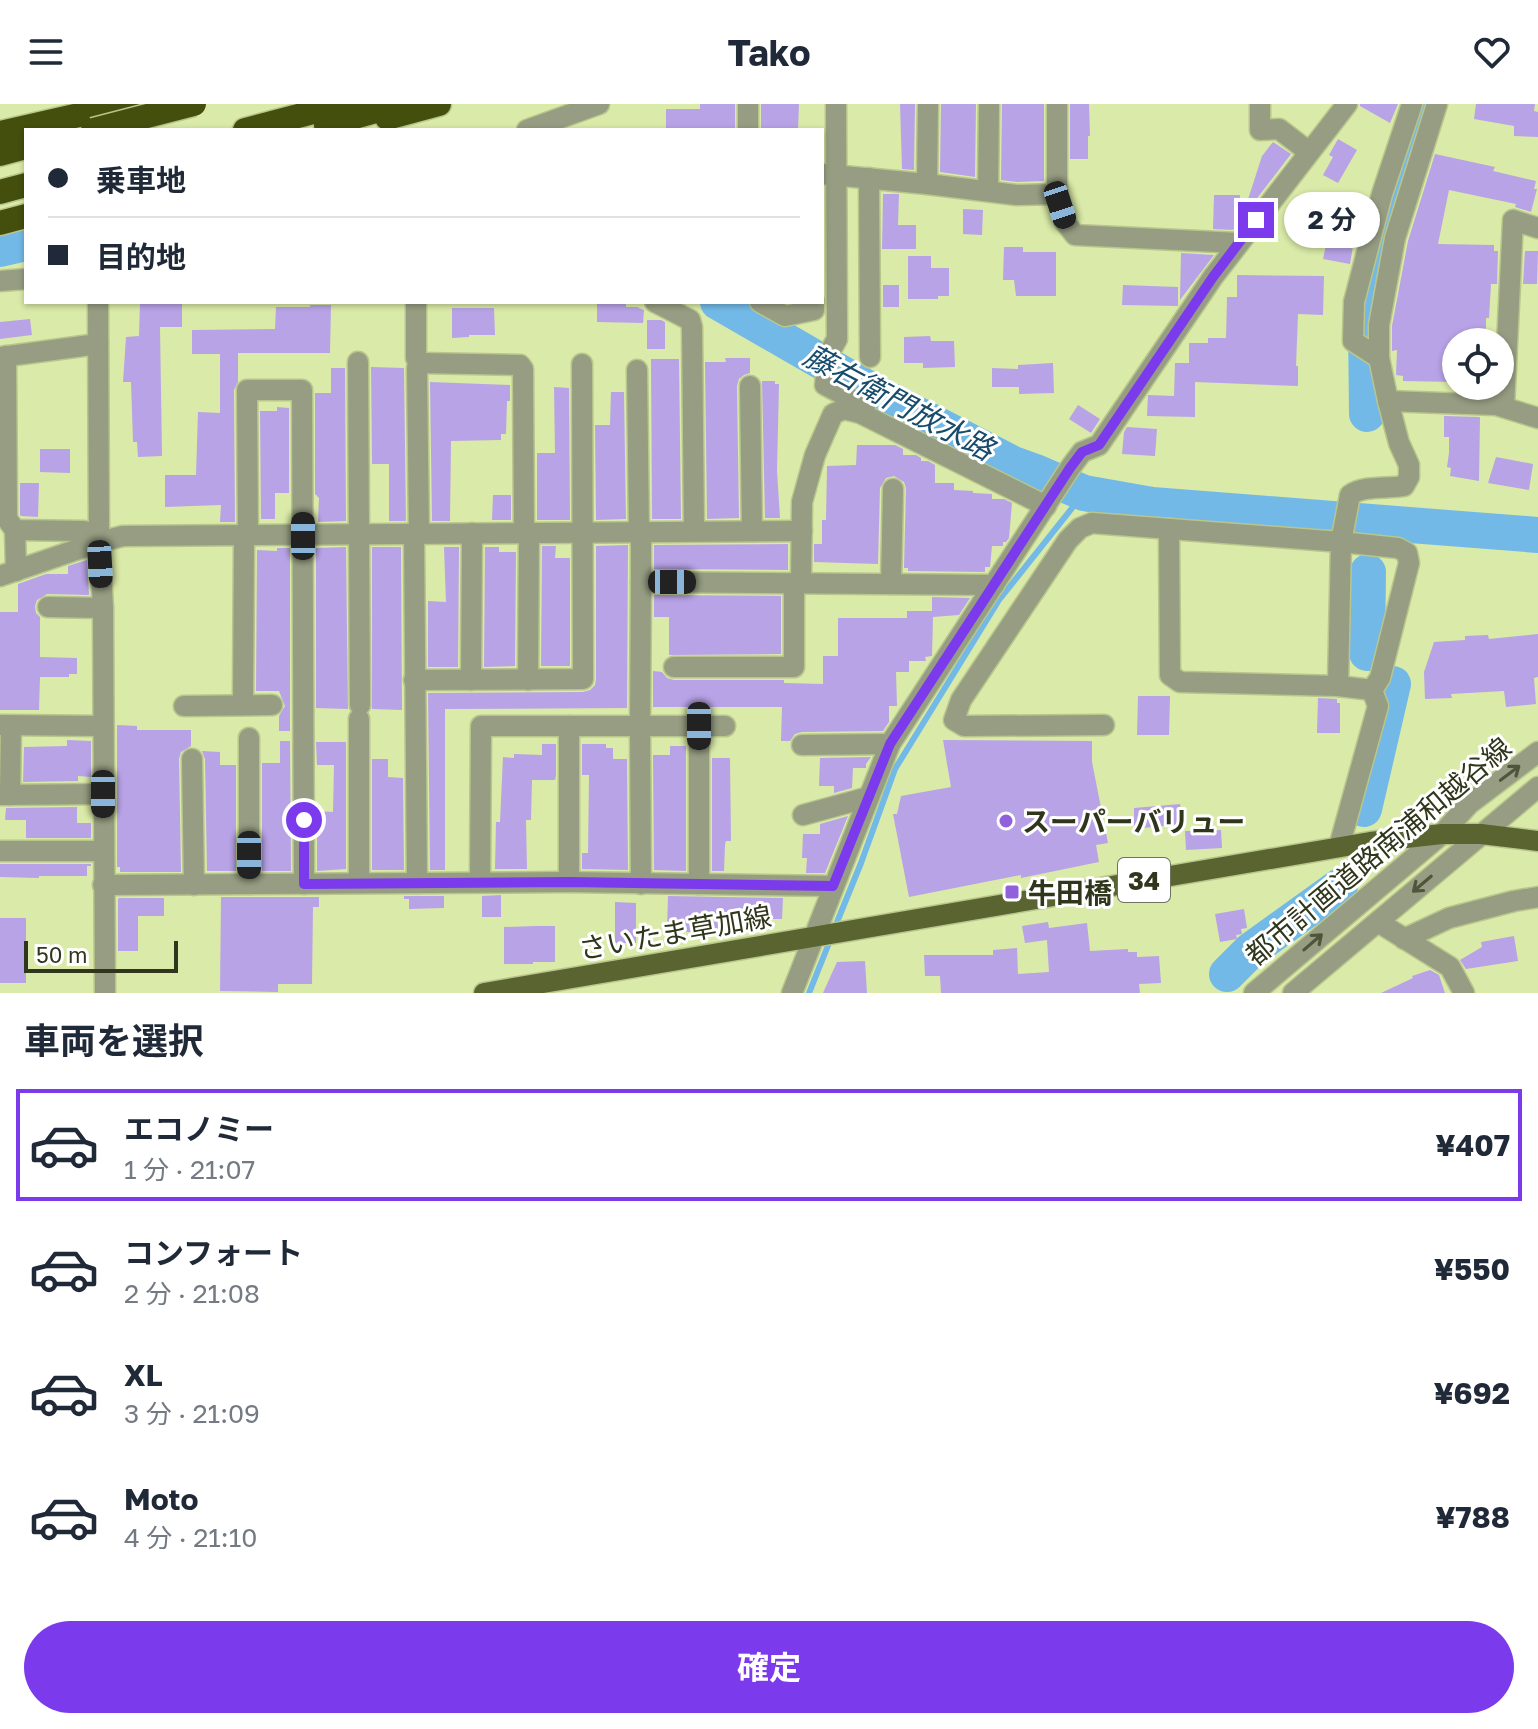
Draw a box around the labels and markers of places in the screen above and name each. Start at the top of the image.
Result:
place label: スーパーバリュー [1022,805,1245,838]
marker: スーパーバリュー [997,812,1015,830]
place label: 牛田橋 [1028,876,1112,909]
marker: 牛田橋 [1003,883,1021,901]

